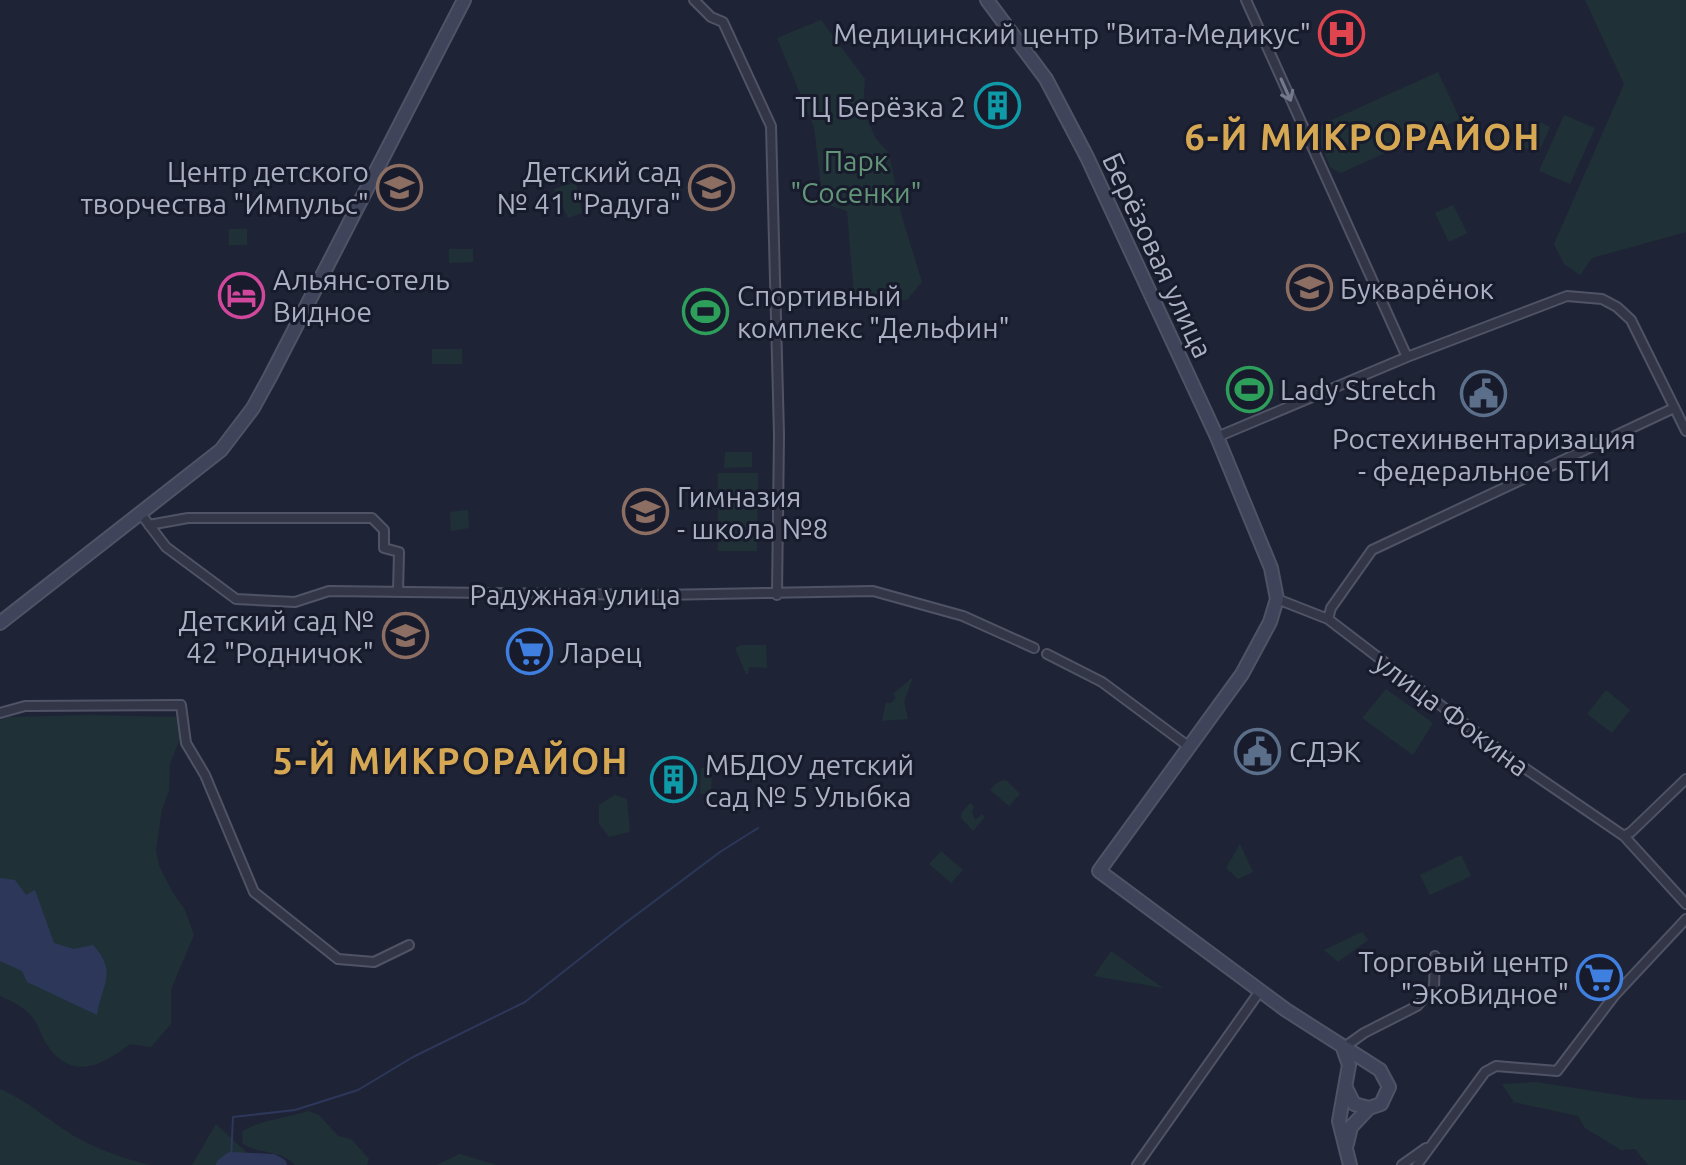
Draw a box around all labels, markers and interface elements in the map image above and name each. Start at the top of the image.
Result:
hospital icon: Медицинский центр "Вита-Медикус" [1318,9,1366,57]
place label: Медицинский центр "Вита-Медикус" [833,18,1311,49]
one-way arrow [1280,77,1295,102]
building icon: ТЦ Берёзка 2 [973,82,1021,130]
place label: ТЦ Берёзка 2 [795,91,966,122]
district label: 6-Й МИКРОРАЙОН [1185,116,1541,157]
park label: Парк "Сосенки" [790,145,922,208]
street label: Берёзовая улица [1097,148,1219,362]
place label: Центр детского творчества "Импульс" [80,156,369,219]
place label: Детский сад № 41 "Радуга" [497,156,681,219]
school or university icon: Центр детского творчества "Импульс" [376,163,424,211]
school or university icon: Детский сад № 41 "Радуга" [688,163,736,211]
place label: Альянс-отель Видное [273,264,450,327]
school or university icon: Букварёнок [1285,264,1333,312]
hotel icon: Альянс-отель Видное [218,271,266,319]
place label: Букварёнок [1340,273,1494,304]
place label: Спортивный комплекс "Дельфин" [737,280,1010,343]
sports icon: Спортивный комплекс "Дельфин" [682,287,730,335]
sports icon: Lady Stretch [1225,365,1273,413]
public building icon: Ростехинвентаризация - федеральное БТИ [1460,369,1508,417]
place label: Lady Stretch [1280,374,1437,405]
place label: Ростехинвентаризация - федеральное БТИ [1332,423,1636,486]
place label: Гимназия - школа №8 [677,481,828,544]
school or university icon: Гимназия - школа №8 [622,488,670,536]
street label: Радужная улица [469,579,681,610]
place label: Детский сад № 42 "Родничок" [179,605,374,668]
school or university icon: Детский сад № 42 "Родничок" [381,612,429,660]
supermarket icon: Ларец [505,628,553,676]
place label: Ларец [560,637,642,668]
street label: улица Фокина [1369,646,1535,782]
public building icon: СДЭК [1234,727,1282,775]
place label: СДЭК [1289,736,1361,767]
district label: 5-Й МИКРОРАЙОН [273,740,629,781]
place label: МБДОУ детский сад № 5 Улыбка [705,749,914,812]
building icon: МБДОУ детский сад № 5 Улыбка [650,756,698,804]
place label: Торговый центр "ЭкоВидное" [1358,946,1569,1009]
supermarket icon: Торговый центр "ЭкоВидное" [1576,953,1624,1001]

